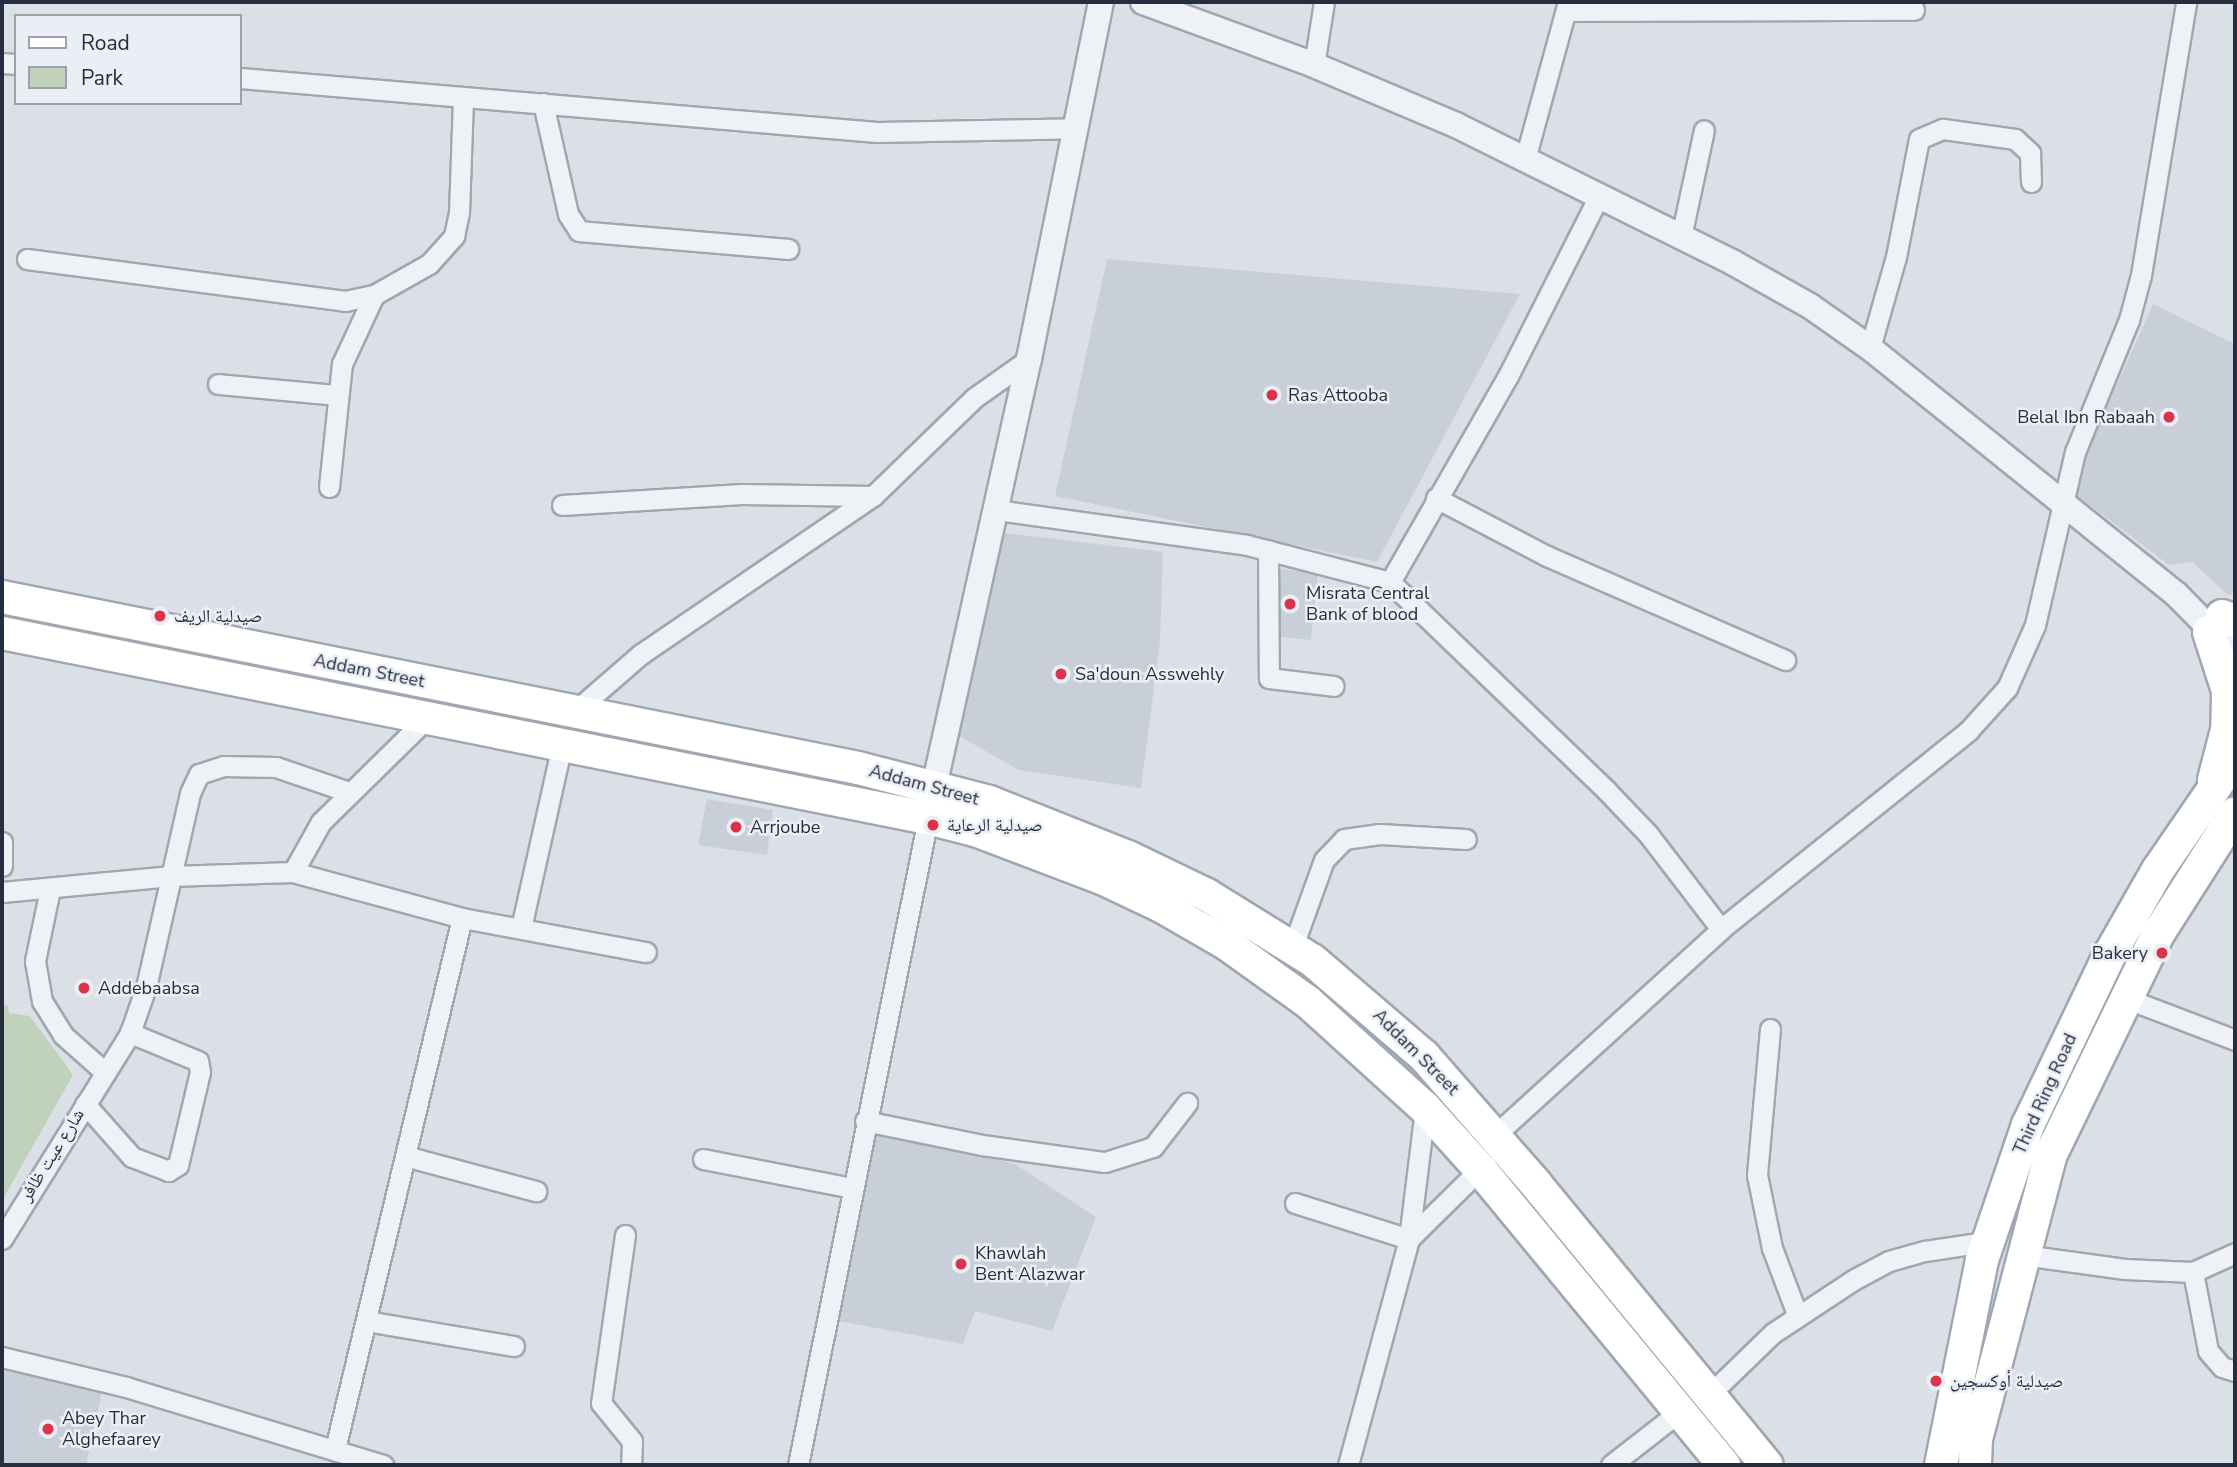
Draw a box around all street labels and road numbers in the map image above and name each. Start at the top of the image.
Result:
street label: Addam Street [312,650,426,692]
street label: Addam Street [867,760,981,810]
street label: Addam Street [1369,1005,1463,1099]
street label: Third Ring Road [2009,1030,2081,1158]
street label: شارع عيت ظافر [15,1105,89,1205]

